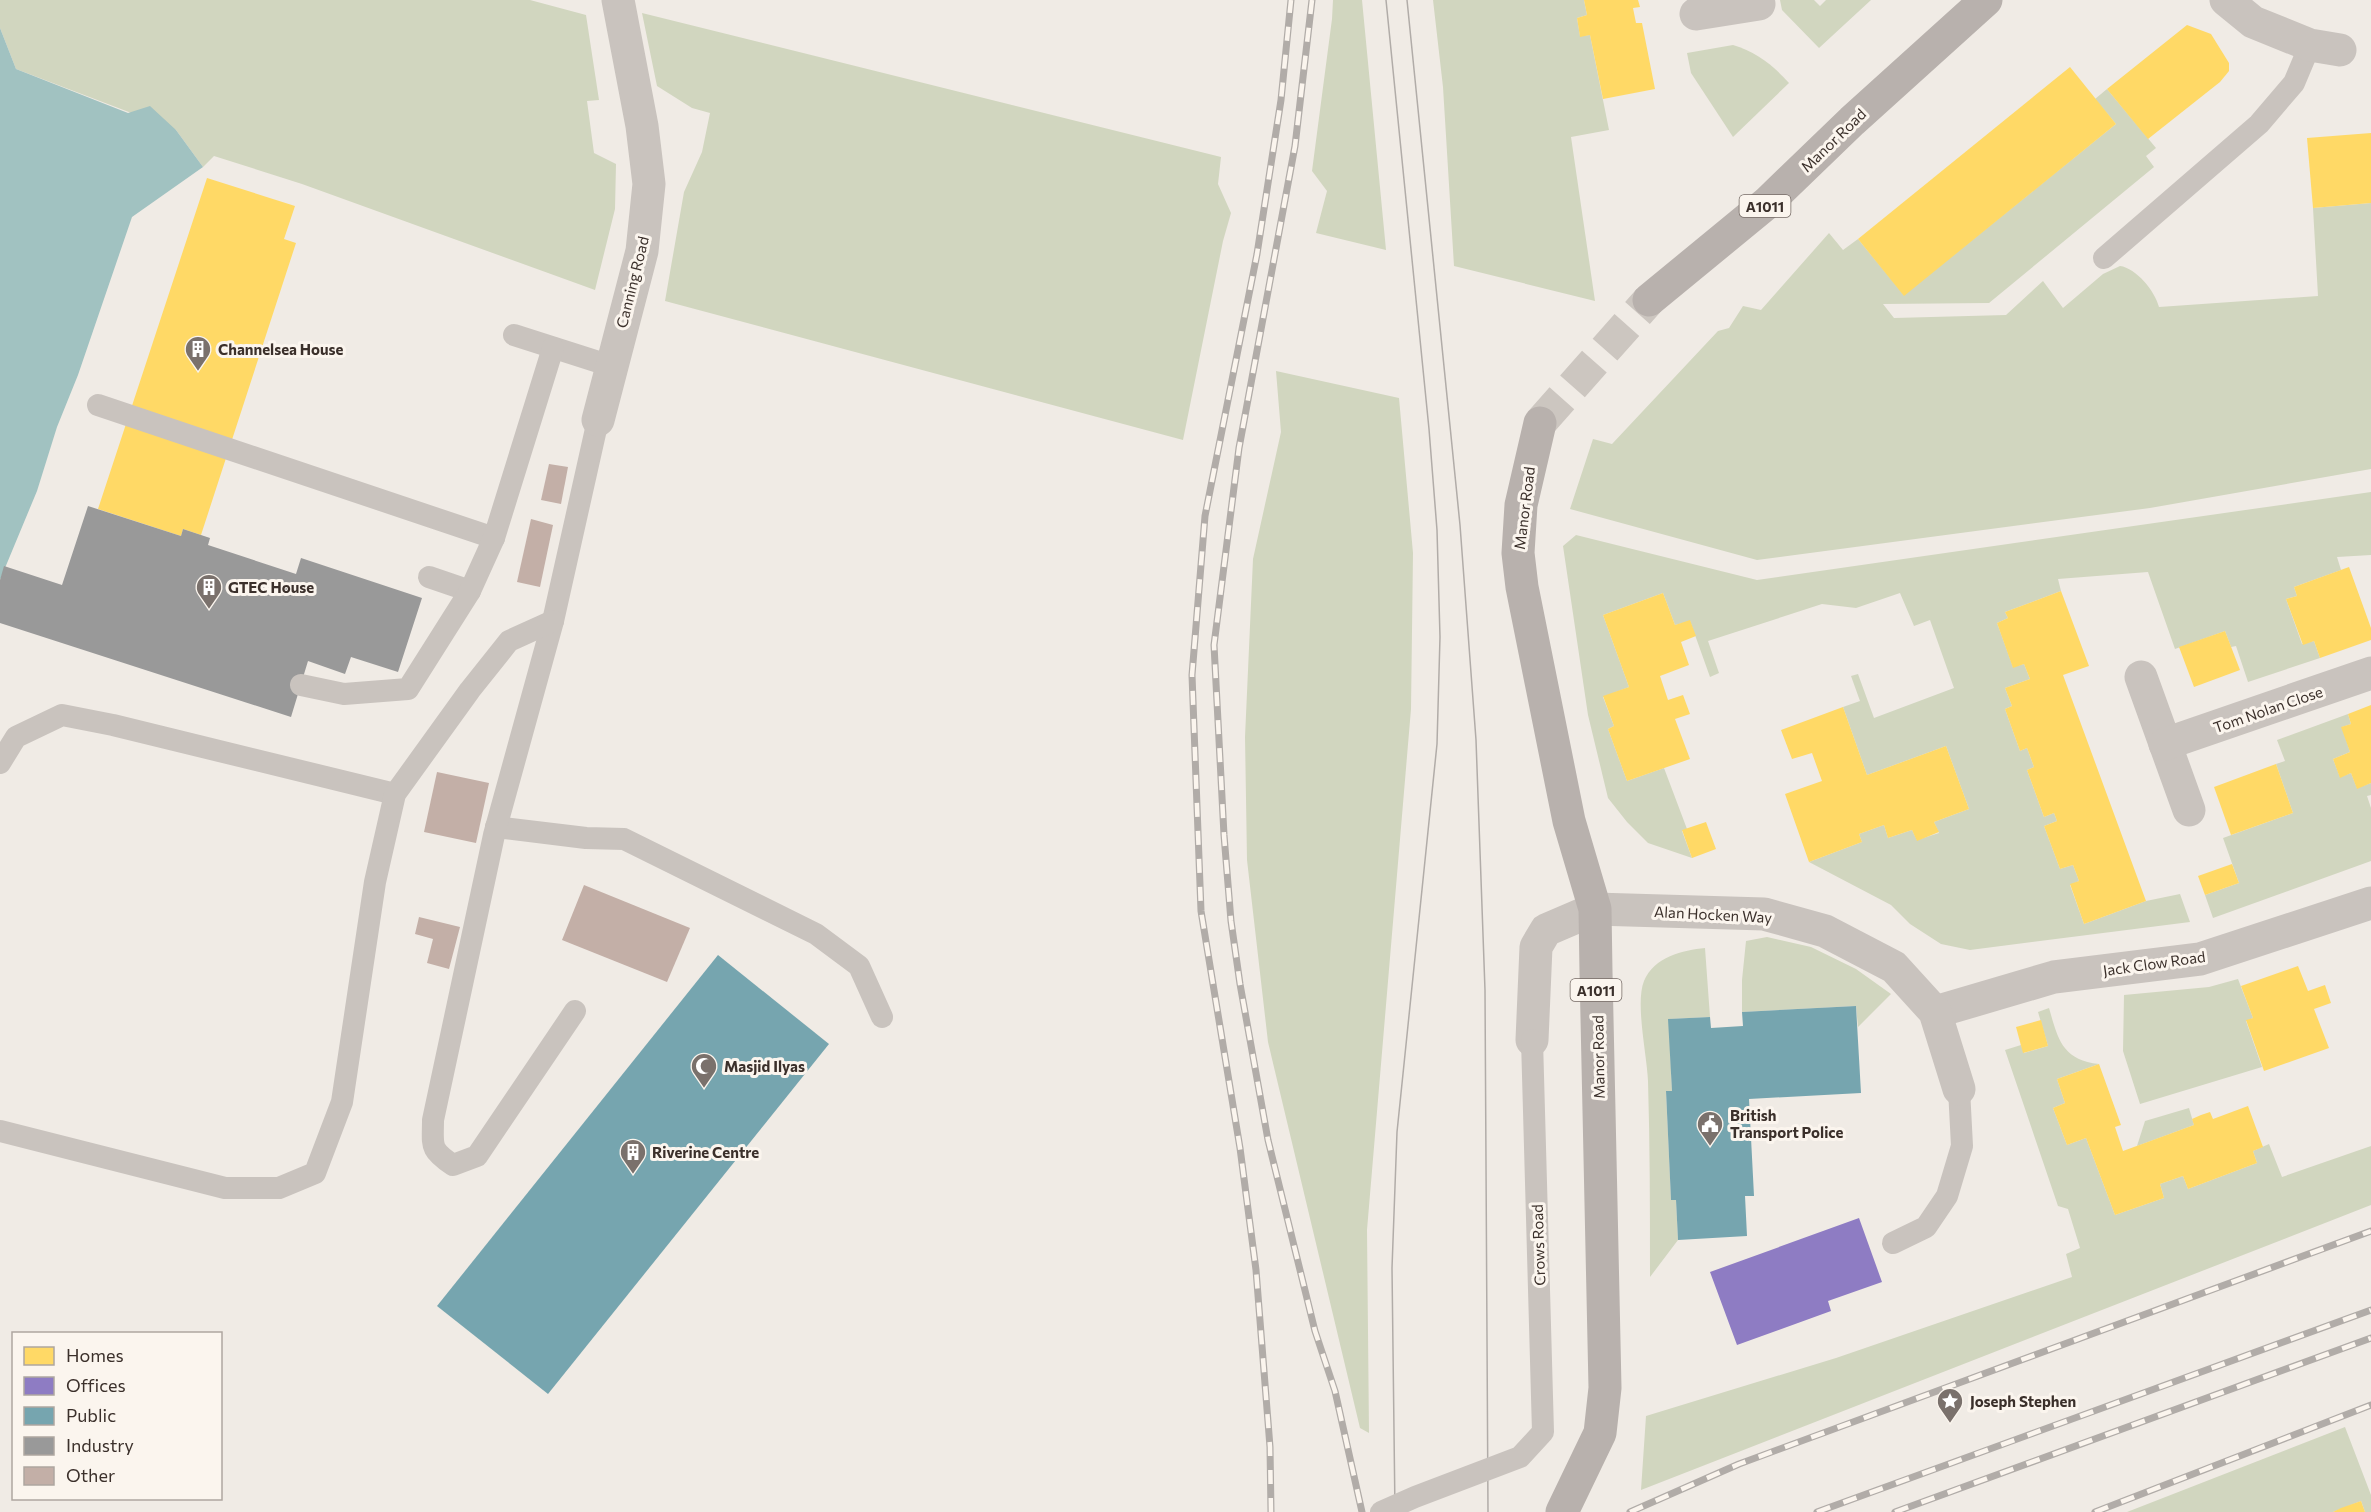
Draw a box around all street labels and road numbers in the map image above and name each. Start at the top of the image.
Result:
street label: Manor Road [1797,105,1869,175]
road number: A1011 [1740,195,1790,217]
street label: Canning Road [612,234,652,330]
street label: Manor Road [1510,465,1538,551]
street label: Tom Nolan Close [2211,682,2325,736]
street label: Alan Hocken Way [1654,902,1773,926]
street label: Jack Clow Road [2102,947,2206,979]
road number: A1011 [1570,979,1622,1001]
street label: Manor Road [1588,1015,1608,1099]
street label: Crows Road [1528,1204,1548,1286]

